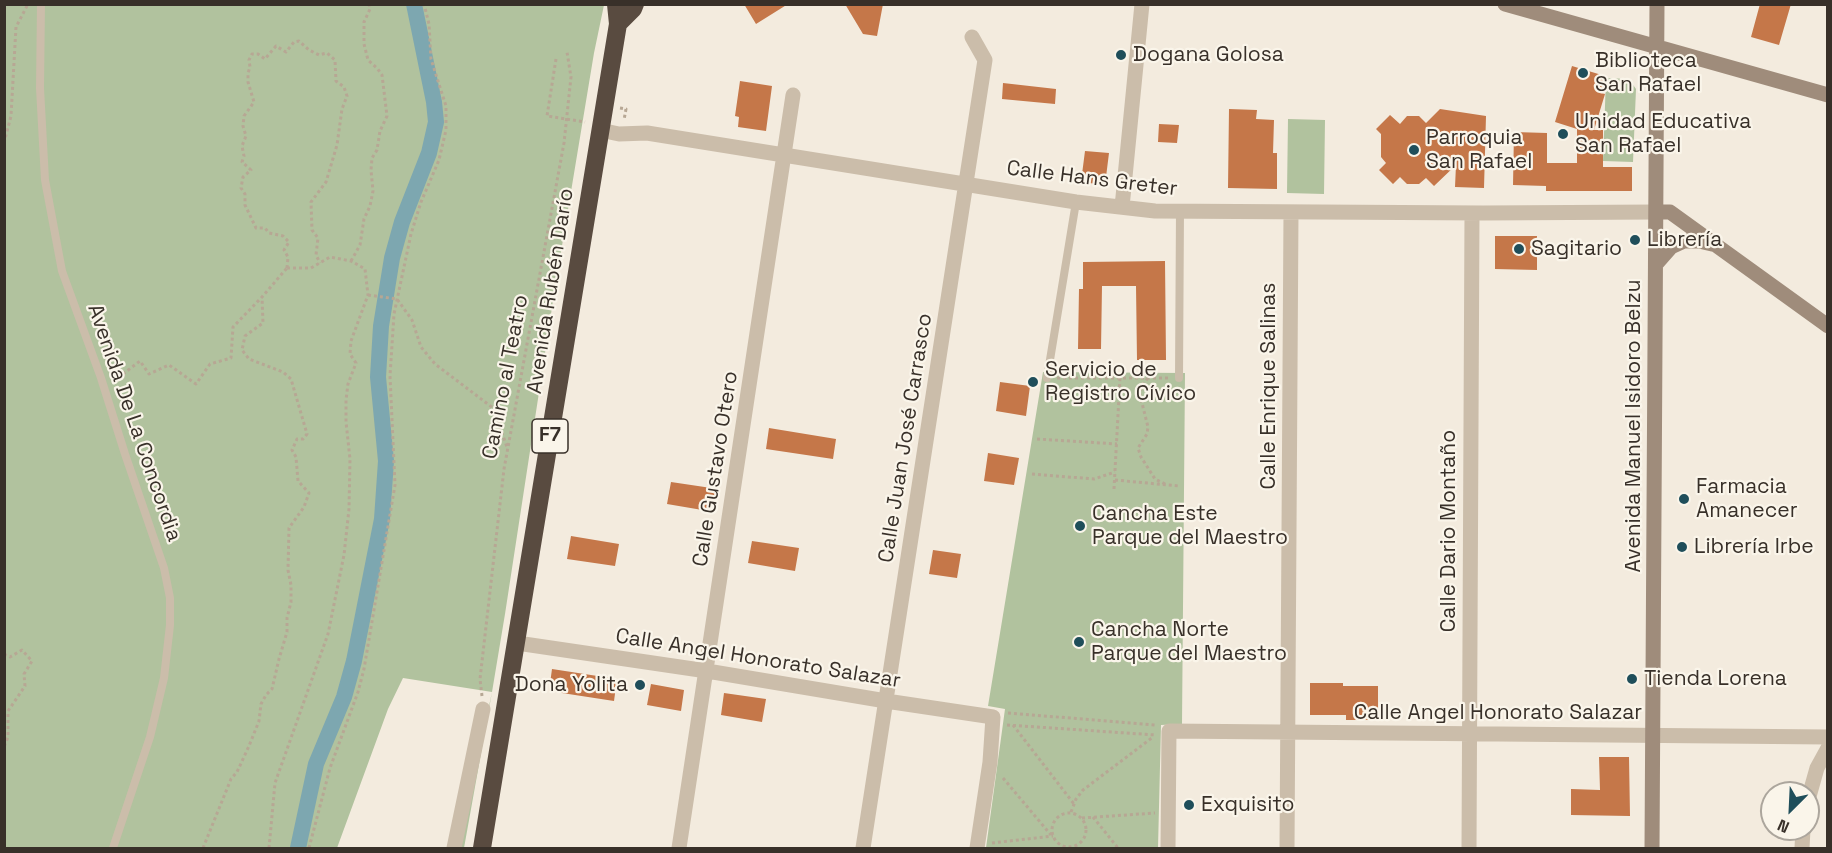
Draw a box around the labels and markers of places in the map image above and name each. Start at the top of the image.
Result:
place label: Dogana Golosa [1133,42,1284,68]
marker: Dogana Golosa [1114,48,1128,62]
place label: Biblioteca San Rafael [1595,48,1701,98]
marker: Biblioteca San Rafael [1576,66,1590,80]
place label: Unidad Educativa San Rafael [1575,109,1751,159]
place label: Parroquia San Rafael [1426,125,1532,175]
marker: Unidad Educativa San Rafael [1556,127,1570,141]
marker: Parroquia San Rafael [1407,143,1421,157]
place label: Librería [1647,227,1722,253]
marker: Librería [1628,233,1642,247]
place label: Sagitario [1531,236,1622,262]
marker: Sagitario [1512,242,1526,256]
place label: Servicio de Registro Cívico [1045,357,1196,407]
marker: Servicio de Registro Cívico [1026,375,1040,389]
place label: Farmacia Amanecer [1696,474,1798,524]
marker: Farmacia Amanecer [1677,492,1691,506]
place label: Cancha Este Parque del Maestro [1092,501,1288,551]
marker: Cancha Este Parque del Maestro [1073,519,1087,533]
place label: Librería Irbe [1694,534,1814,560]
marker: Librería Irbe [1675,540,1689,554]
place label: Cancha Norte Parque del Maestro [1091,617,1287,667]
marker: Cancha Norte Parque del Maestro [1072,635,1086,649]
place label: Tienda Lorena [1644,666,1787,692]
place label: Dona Yolita [515,672,628,698]
marker: Tienda Lorena [1625,672,1639,686]
marker: Dona Yolita [633,678,647,692]
place label: Exquisito [1201,792,1295,818]
marker: Exquisito [1182,798,1196,812]

